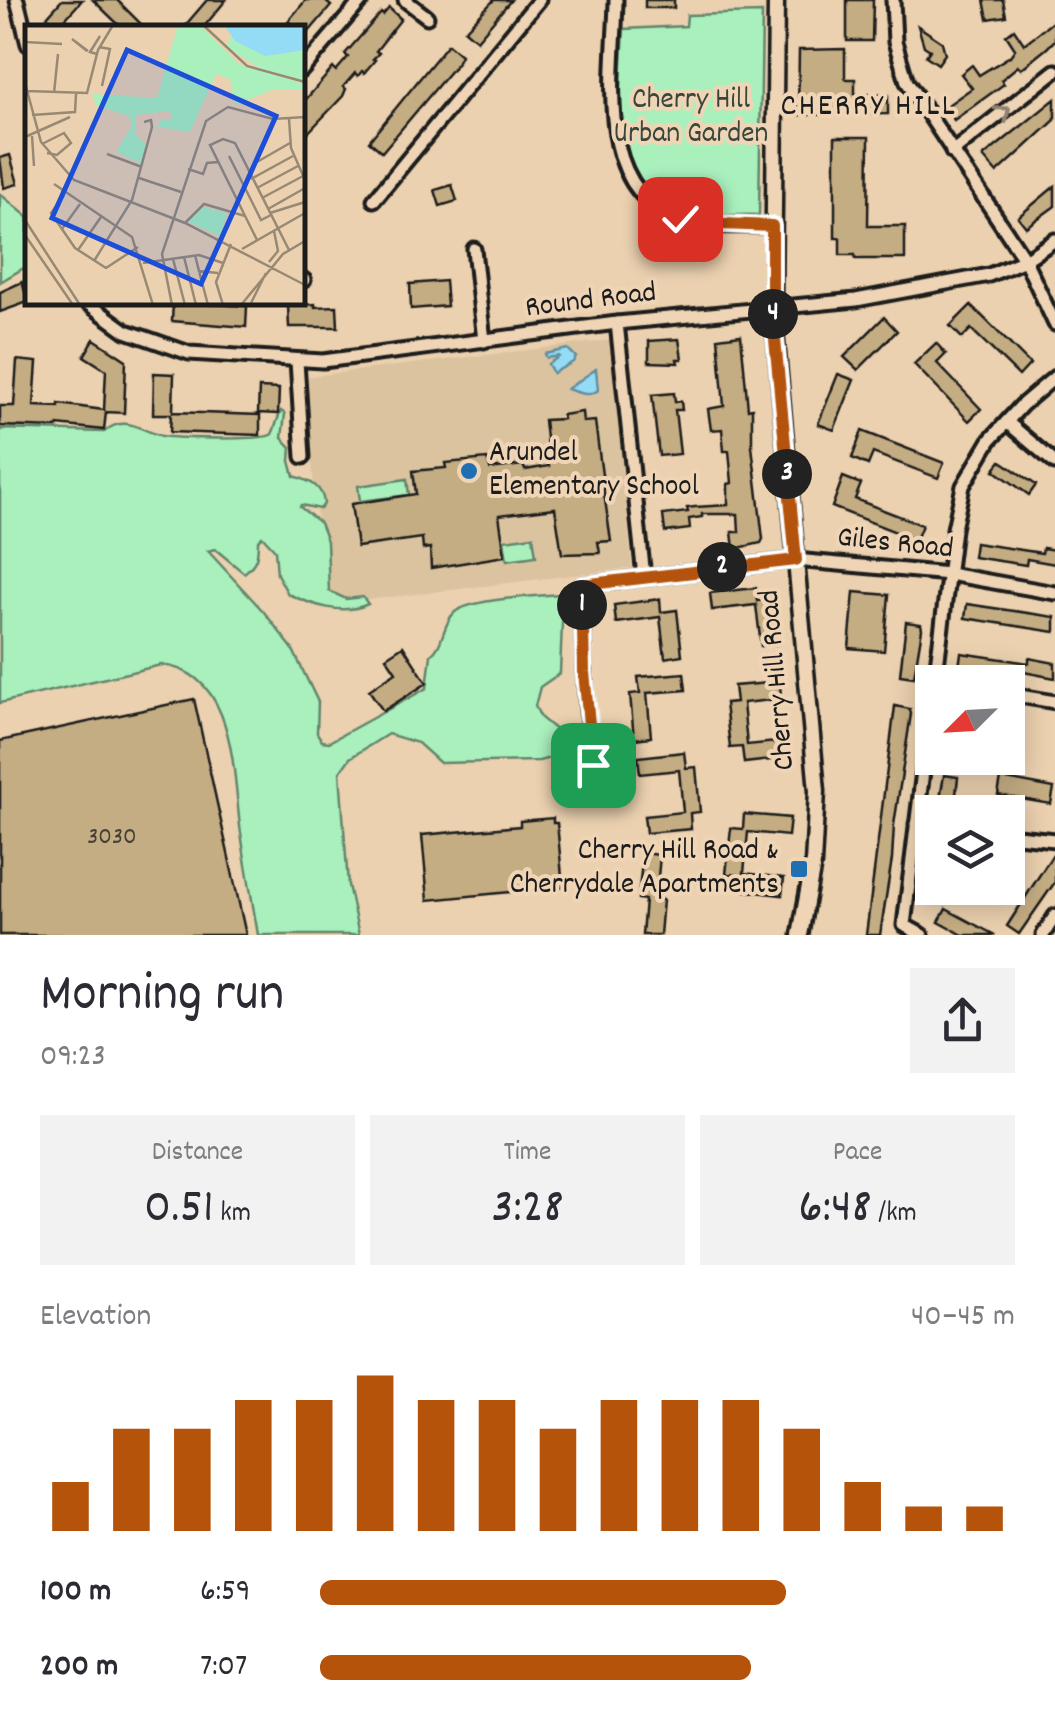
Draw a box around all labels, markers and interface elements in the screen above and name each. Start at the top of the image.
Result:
inset map [25,25,305,305]
park label: Cherry Hill Urban Garden [614,80,768,157]
district label: CHERRY HILL [781,85,957,131]
one-way arrow [992,106,1010,123]
pin [638,177,723,262]
icon: check [653,192,708,247]
street label: Round Road [523,273,659,331]
pin: 4 [748,289,798,339]
text: 4 [767,294,779,334]
place label: Arundel Elementary School [489,433,699,510]
pin: 3 [762,449,812,499]
text: 3 [781,454,793,494]
marker: Arundel Elementary School [458,460,480,482]
street label: Giles Road [835,518,955,572]
pin: 2 [697,542,747,592]
text: 2 [716,547,728,587]
pin: 1 [557,580,607,630]
text: 1 [579,585,585,625]
street label: Cherry Hill Road [750,588,808,772]
north arrow [915,665,1025,775]
map controls [915,665,1025,905]
pin [551,723,636,808]
icon: arrive [566,738,621,793]
button: layers [915,795,1025,905]
house number: 3030 [87,820,137,856]
place label: Cherry Hill Road & Cherrydale Apartments [510,831,779,908]
marker: Cherry Hill Road & Cherrydale Apartments [788,858,810,880]
text: Morning run [40,958,284,1037]
button: share [910,968,1015,1073]
text: 09:23 [40,1035,106,1081]
text: Distance [152,1134,243,1174]
text: Time [504,1134,551,1174]
text: Pace [833,1134,882,1174]
text: 0.51 [144,1174,214,1246]
text: 3:28 [491,1174,564,1246]
text: 6:48 [798,1174,872,1246]
text: km [214,1195,251,1235]
text: /km [872,1195,917,1235]
text: Elevation [40,1295,151,1341]
text: 40–45 m [911,1295,1015,1341]
text: 100 m [40,1570,111,1616]
text: 6:59 [200,1570,250,1616]
text: 200 m [40,1645,118,1691]
text: 7:07 [200,1645,247,1691]

